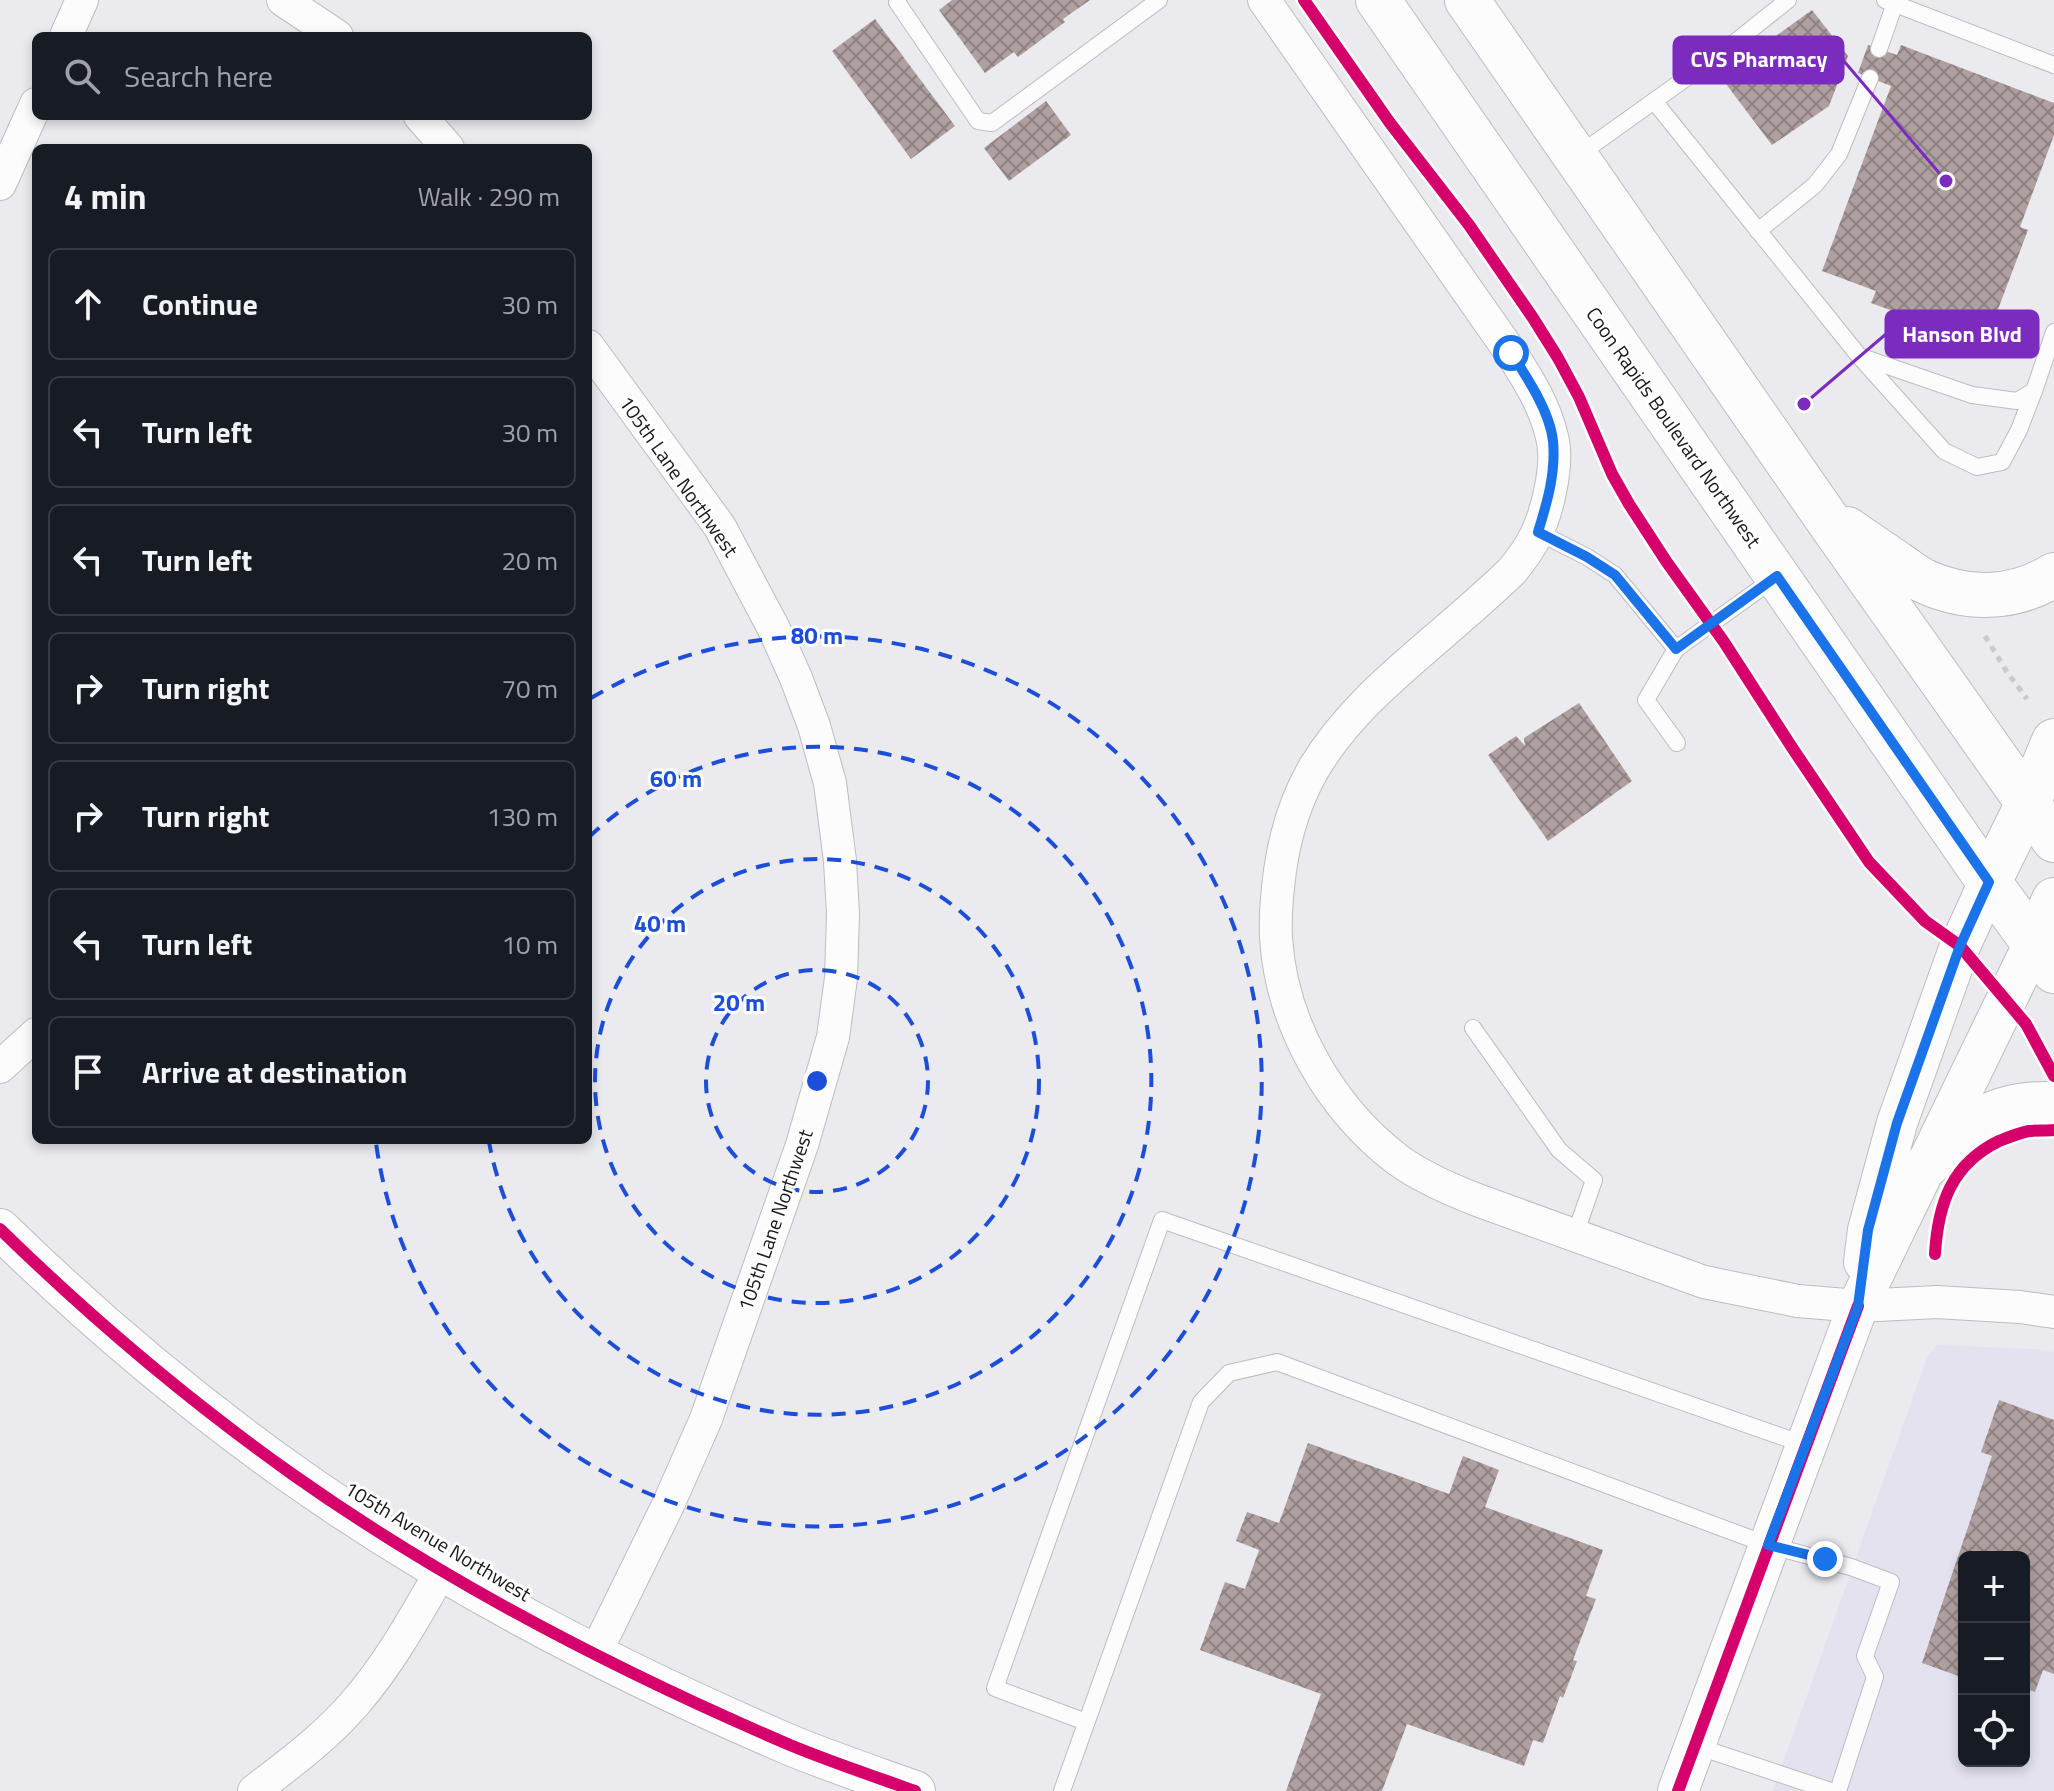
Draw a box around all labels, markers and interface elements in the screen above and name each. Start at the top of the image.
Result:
search box [32,32,592,120]
callout: CVS Pharmacy [1674,37,1843,83]
text: CVS Pharmacy [1691,42,1827,76]
text: Search here [124,53,273,99]
icon: search [60,54,104,98]
text: 4 min [64,170,147,222]
text: Walk · 290 m [418,177,560,216]
text: Continue [142,281,258,327]
icon: ahead [66,282,110,326]
text: 30 m [501,285,558,324]
street label: Coon Rapids Boulevard Northwest [1579,300,1769,554]
callout: Hanson Blvd [1886,311,2038,357]
text: Hanson Blvd [1902,317,2022,351]
route start [1493,335,1529,371]
street label: 105th Lane Northwest [612,389,746,563]
text: Turn left [142,409,252,455]
icon: left [66,410,110,454]
text: 30 m [501,413,558,452]
text: Turn left [142,537,252,583]
icon: left [66,538,110,582]
text: 20 m [501,541,558,580]
text: 80 m [791,617,843,653]
text: Turn right [142,665,270,711]
icon: right [66,666,110,710]
text: 70 m [501,669,558,708]
text: 60 m [650,760,702,796]
text: Turn right [142,793,270,839]
icon: right [66,794,110,838]
text: 130 m [487,797,558,836]
text: 40 m [634,905,686,941]
text: Turn left [142,921,252,967]
icon: left [66,922,110,966]
text: 10 m [501,925,558,964]
text: 20 m [713,984,765,1020]
text: Arrive at destination [142,1049,407,1095]
icon: arrive [66,1050,110,1094]
centre of rings [803,1067,831,1095]
street label: 105th Lane Northwest [729,1125,821,1315]
street label: 105th Avenue Northwest [339,1473,537,1609]
route end [1807,1541,1843,1577]
map controls [1958,1551,2030,1767]
button: + [1958,1551,2030,1623]
button: − [1958,1623,2030,1695]
button: locate [1958,1695,2030,1767]

